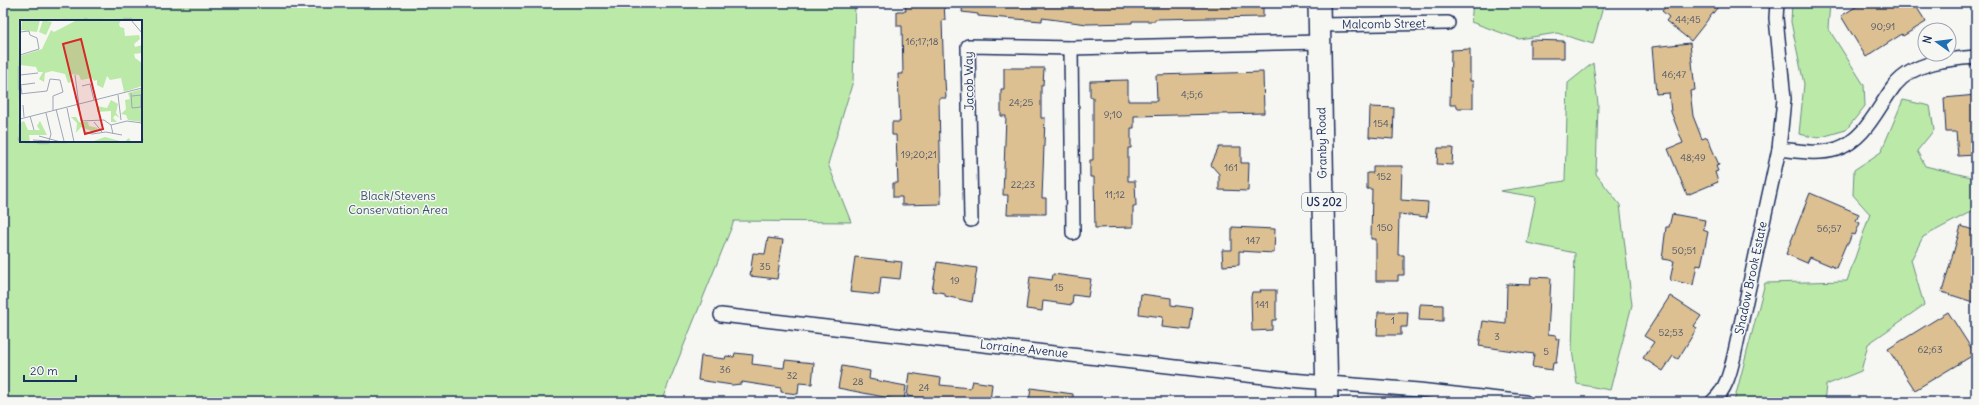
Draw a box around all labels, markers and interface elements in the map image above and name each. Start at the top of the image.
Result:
house number: 44;45 [1675,13,1701,26]
street label: Malcomb Street [1342,15,1426,32]
inset map [20,20,142,142]
house number: 90;91 [1871,20,1895,33]
north arrow [1917,22,1957,62]
text: N [1920,34,1935,45]
house number: 16;17;18 [905,35,939,48]
street label: Jacob Way [960,51,977,111]
house number: 46;47 [1662,68,1686,81]
house number: 4;5;6 [1181,88,1203,101]
house number: 24;25 [1009,96,1034,109]
street label: Granby Road [1313,107,1330,179]
house number: 9;10 [1104,108,1122,121]
house number: 154 [1373,117,1389,130]
house number: 19;20;21 [901,148,937,161]
house number: 48;49 [1680,151,1706,164]
house number: 161 [1224,161,1238,174]
house number: 152 [1376,170,1392,183]
house number: 22;23 [1011,178,1036,191]
park label: Black/Stevens Conservation Area [348,188,448,217]
house number: 11;12 [1105,188,1125,201]
road number: US 202 [1302,193,1346,211]
street label: Shadow Brook Estate [1731,220,1770,336]
house number: 150 [1377,221,1393,234]
house number: 56;57 [1817,222,1841,235]
house number: 147 [1246,234,1260,247]
house number: 50;51 [1672,244,1696,257]
house number: 35 [759,260,771,273]
house number: 19 [950,274,960,287]
house number: 15 [1054,281,1064,294]
house number: 141 [1255,298,1269,311]
house number: 1 [1391,314,1395,327]
house number: 52;53 [1658,326,1684,339]
house number: 3 [1494,330,1500,343]
street label: Lorraine Avenue [979,336,1069,361]
house number: 62;63 [1917,343,1943,356]
house number: 5 [1543,345,1549,358]
scale bar [24,357,76,383]
text: 20 m [30,363,58,378]
house number: 36 [719,363,731,376]
house number: 32 [786,369,798,382]
house number: 28 [852,375,864,388]
house number: 24 [918,381,930,394]

